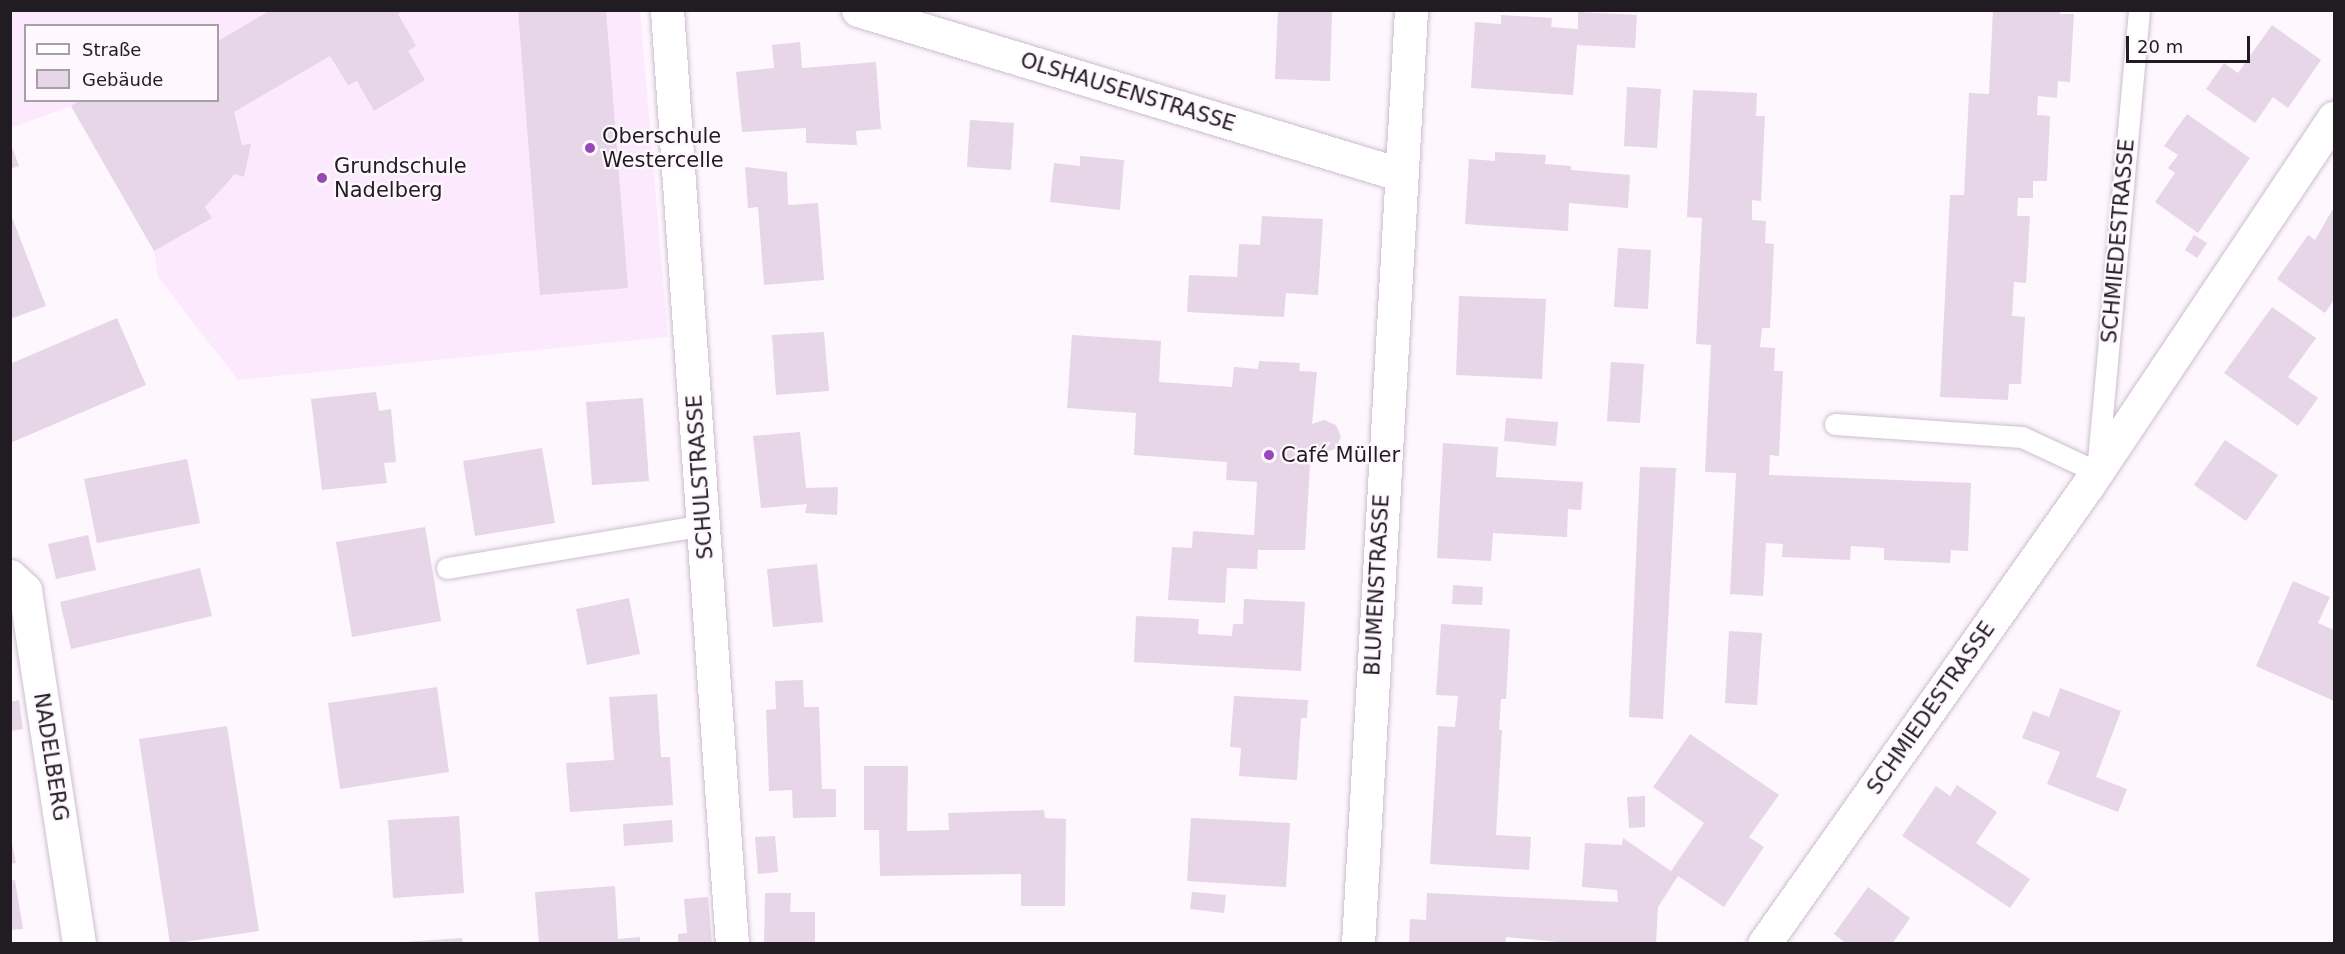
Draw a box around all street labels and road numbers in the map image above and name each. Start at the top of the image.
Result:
street label: OLSHAUSENSTRASSE [1017,47,1239,137]
street label: SCHMIEDESTRASSE [2097,138,2139,344]
street label: SCHULSTRASSE [682,394,718,560]
street label: BLUMENSTRASSE [1360,494,1394,676]
street label: SCHMIEDESTRASSE [1862,617,2000,799]
street label: NADELBERG [28,691,74,823]

